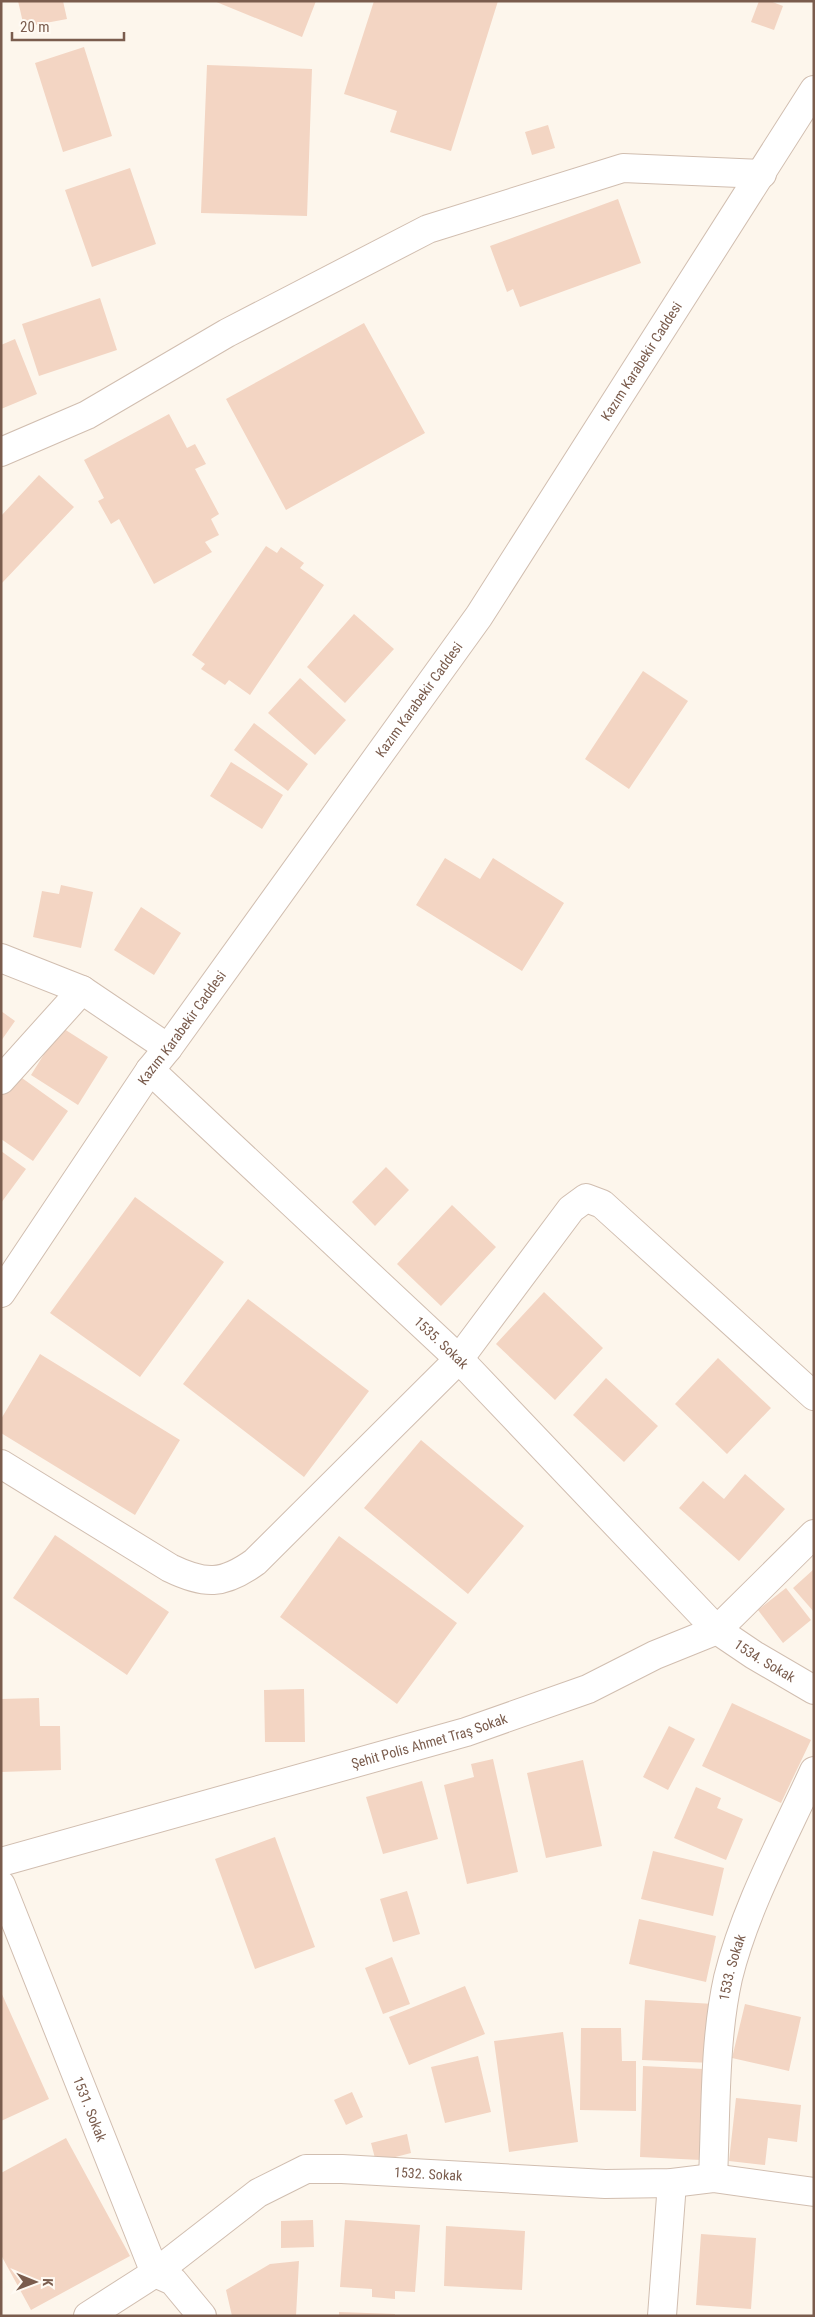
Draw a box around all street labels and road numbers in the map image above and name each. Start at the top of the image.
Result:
street label: Kazım Karabekir Caddesi [597,299,685,424]
street label: Kazım Karabekir Caddesi [372,639,466,760]
street label: Kazım Karabekir Caddesi [134,968,229,1088]
street label: 1535. Sokak [411,1313,472,1372]
street label: 1534. Sokak [731,1636,799,1686]
street label: Şehit Polis Ahmet Traş Sokak [350,1710,510,1772]
street label: 1533. Sokak [716,1931,749,2002]
street label: 1531. Sokak [70,2074,110,2144]
street label: 1532. Sokak [394,2164,463,2184]

